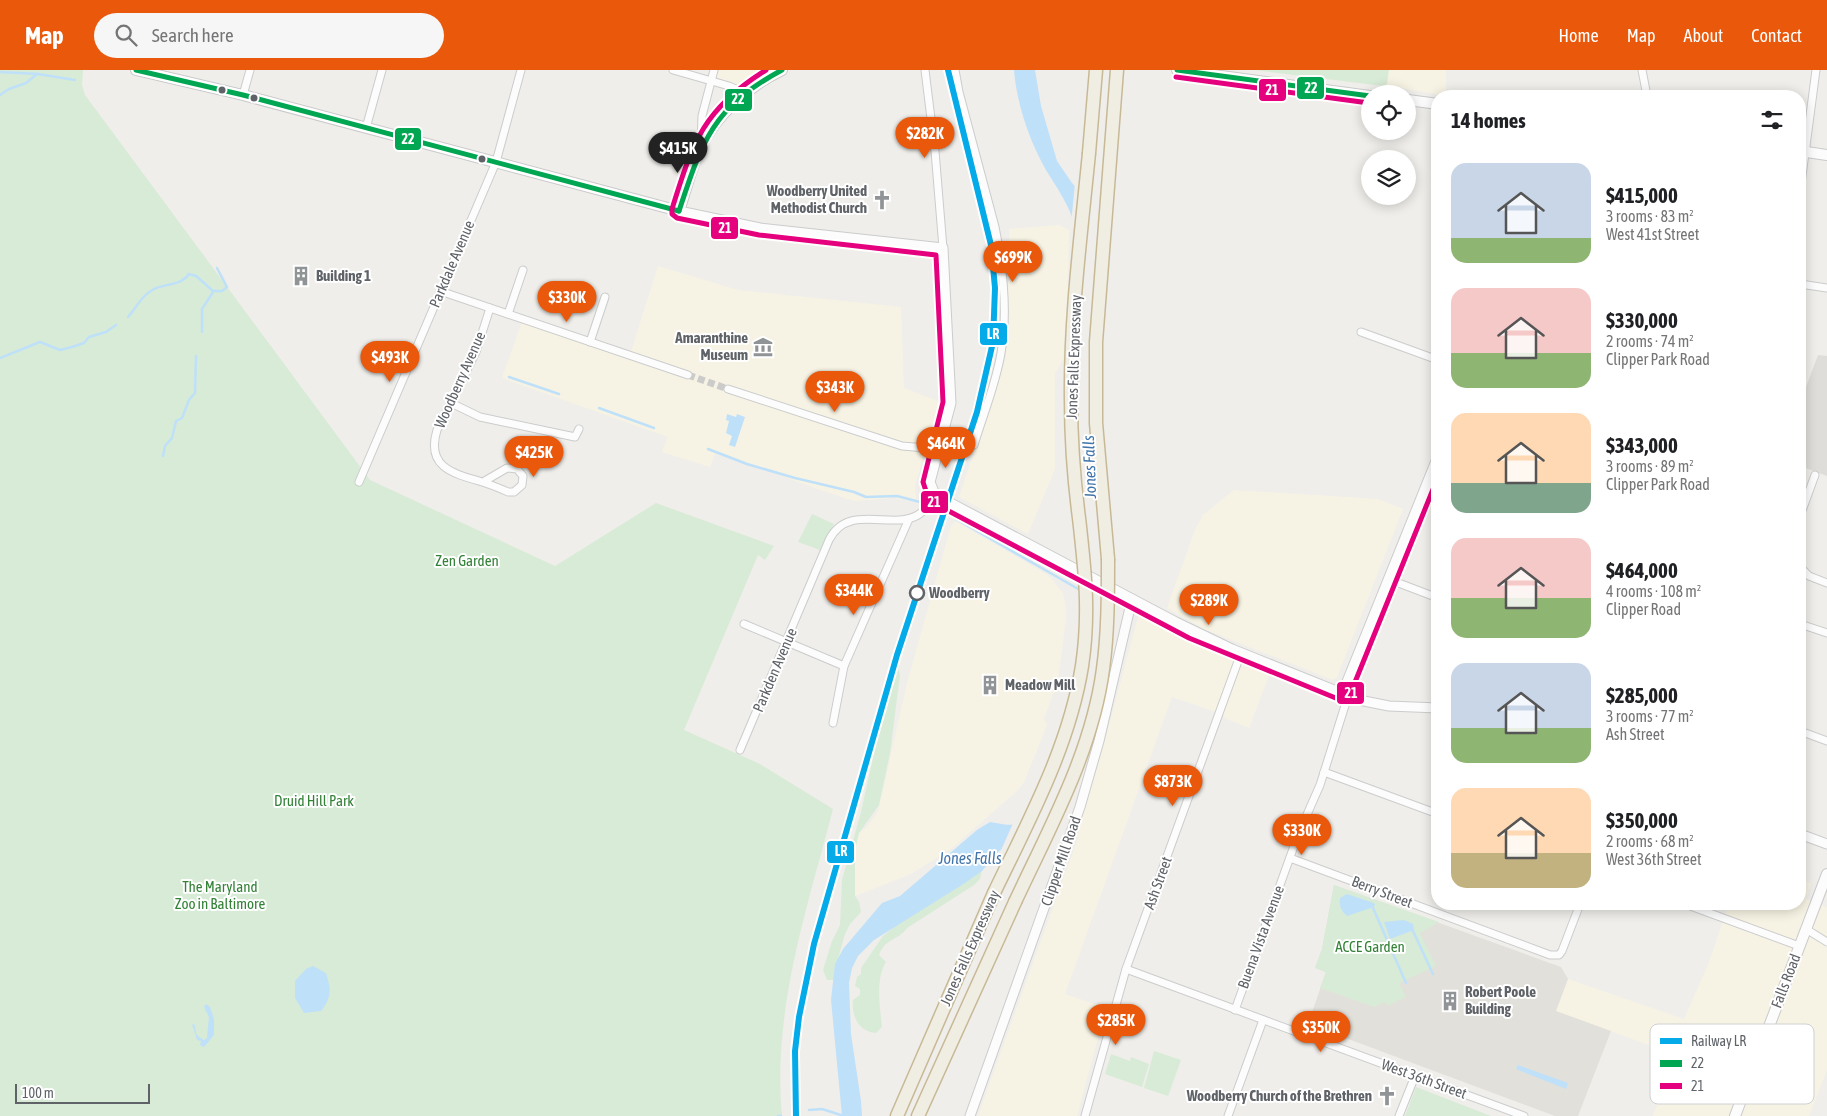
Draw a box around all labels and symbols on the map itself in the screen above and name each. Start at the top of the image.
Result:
line badge: 22 [1296,76,1325,100]
line badge: 21 [1258,78,1287,102]
text: 22 [1304,80,1318,96]
text: 21 [1265,82,1279,98]
unlabelled marker [217,85,227,95]
line badge: 22 [724,88,753,112]
text: 22 [731,91,745,107]
unlabelled marker [249,93,259,103]
pin: $282K [890,116,960,159]
line badge: 22 [394,127,422,151]
text: 22 [401,131,415,147]
pin: $415K [643,132,713,174]
unlabelled marker [477,154,487,164]
place label: Woodberry United Methodist Church [766,182,867,216]
church icon: Woodberry United Methodist Church [871,189,893,211]
line badge: 21 [710,216,739,240]
street label: Parkdale Avenue [426,217,478,310]
text: 21 [718,220,732,236]
pin: $699K [978,240,1048,283]
building icon: Building 1 [290,265,312,287]
place label: Building 1 [316,267,371,284]
pin: $330K [532,280,602,323]
street label: Jones Falls Expressway [1063,294,1084,420]
line badge: LR [979,322,1008,346]
text: LR [987,326,999,342]
street label: Woodberry Avenue [431,329,489,431]
place label: Amaranthine Museum [674,329,748,363]
museum icon: Amaranthine Museum [752,336,774,358]
pin: $493K [355,340,425,383]
pin: $343K [800,370,870,413]
pin: $464K [911,426,981,469]
water label: Jones Falls [1079,435,1099,500]
pin: $425K [499,436,569,478]
line badge: 21 [920,490,949,514]
text: 21 [927,494,941,510]
park label: Zen Garden [435,552,499,569]
pin: $344K [819,574,889,616]
place label: Woodberry [928,584,990,601]
pin: $289K [1174,584,1244,626]
marker: Woodberry [909,585,925,601]
street label: Parkden Avenue [749,625,800,714]
building icon: Meadow Mill [979,674,1001,696]
place label: Meadow Mill [1005,676,1076,693]
line badge: 21 [1336,681,1365,705]
text: 21 [1344,685,1358,701]
pin: $873K [1138,764,1208,807]
park label: Druid Hill Park [274,792,354,809]
street label: Clipper Mill Road [1037,814,1084,908]
pin: $330K [1267,814,1337,856]
line badge: LR [826,840,855,864]
text: LR [835,843,847,859]
water label: Jones Falls [937,849,1002,867]
street label: Ash Street [1140,854,1175,912]
street label: Berry Street [1349,872,1415,911]
park label: The Maryland Zoo in Baltimore [175,878,265,912]
street label: Buena Vista Avenue [1234,883,1287,991]
street label: Jones Falls Expressway [936,887,1003,1008]
park label: ACCE Garden [1335,938,1405,955]
street label: Falls Road [1767,951,1804,1010]
place label: Robert Poole Building [1465,983,1536,1017]
building icon: Robert Poole Building [1439,990,1461,1012]
pin: $285K [1081,1004,1151,1046]
pin: $350K [1286,1010,1356,1053]
legend [1650,1024,1814,1104]
text: Railway LR [1691,1033,1746,1049]
street label: West 36th Street [1379,1055,1469,1102]
text: 22 [1691,1055,1704,1071]
text: 21 [1691,1078,1704,1094]
scale bar [15,1081,150,1104]
church icon: Woodberry Church of the Brethren [1376,1085,1398,1107]
place label: Woodberry Church of the Brethren [1186,1087,1372,1104]

